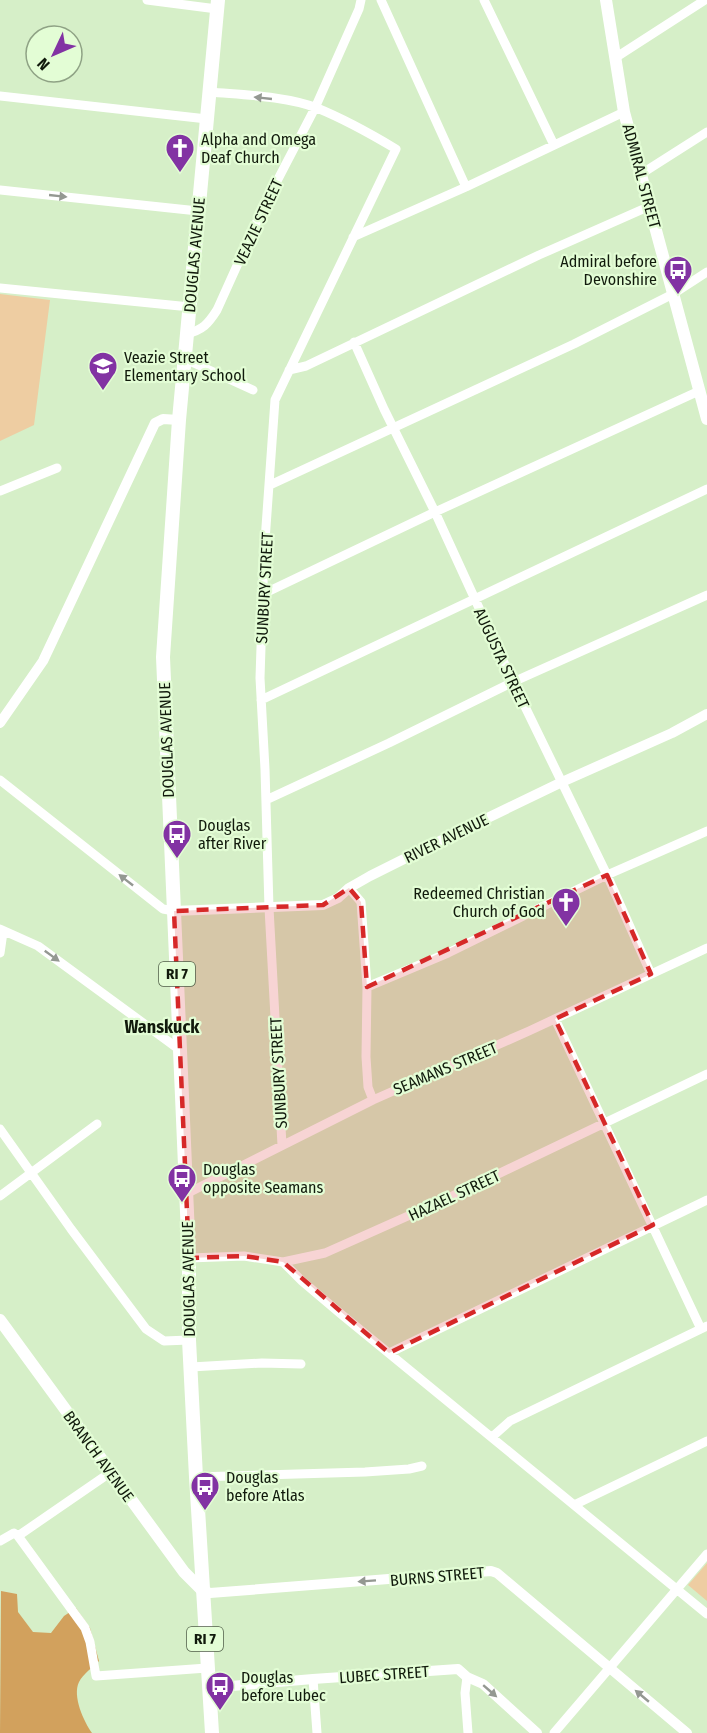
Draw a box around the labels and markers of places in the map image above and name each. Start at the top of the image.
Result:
place label: Alpha and Omega Deaf Church [201,130,316,167]
church icon: Alpha and Omega Deaf Church [164,132,196,174]
place label: Admiral before Devonshire [560,252,657,289]
bus stop icon: Admiral before Devonshire [662,254,694,296]
place label: Veazie Street Elementary School [124,348,246,385]
school or university icon: Veazie Street Elementary School [87,350,119,392]
place label: Douglas after River [198,816,267,853]
bus stop icon: Douglas after River [161,818,193,860]
place label: Redeemed Christian Church of God [413,884,545,921]
church icon: Redeemed Christian Church of God [550,886,582,928]
place label: Douglas opposite Seamans [203,1160,323,1197]
bus stop icon: Douglas opposite Seamans [166,1162,198,1204]
place label: Douglas before Atlas [226,1468,305,1505]
bus stop icon: Douglas before Atlas [189,1470,221,1512]
place label: Douglas before Lubec [241,1668,326,1705]
bus stop icon: Douglas before Lubec [204,1670,236,1712]

